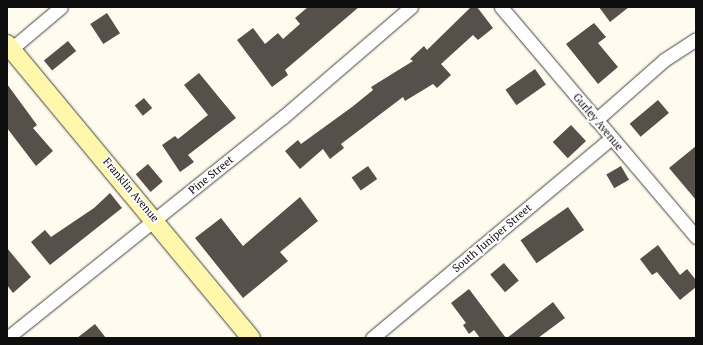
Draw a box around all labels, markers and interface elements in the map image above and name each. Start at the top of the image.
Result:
street label: Gurley Avenue [570,91,626,153]
street label: Pine Street [186,153,236,197]
street label: Franklin Avenue [100,155,162,225]
street label: South Juniper Street [450,201,534,275]

